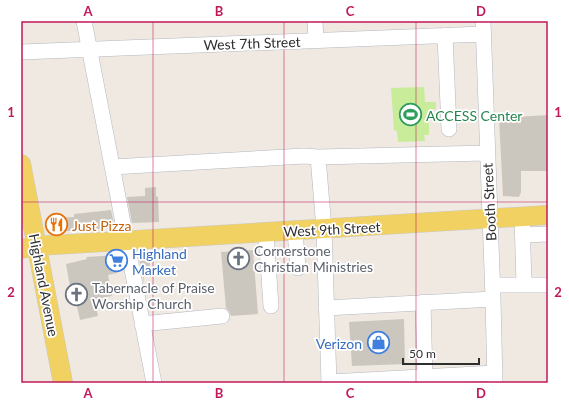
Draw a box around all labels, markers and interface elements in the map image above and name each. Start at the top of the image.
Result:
text: A [82,3,93,19]
text: B [215,3,224,19]
text: C [346,3,355,19]
text: D [476,3,486,19]
street label: West 7th Street [203,33,301,53]
sports icon: ACCESS Center [397,102,423,128]
text: 1 [7,104,15,120]
text: 1 [554,104,562,120]
place label: ACCESS Center [426,107,522,124]
street label: Booth Street [478,163,500,241]
restaurant icon: Just Pizza [43,212,69,238]
place label: Just Pizza [72,217,132,234]
street label: West 9th Street [283,218,381,240]
street label: Highland Avenue [26,232,62,338]
place label: Cornerstone Christian Ministries [254,242,373,275]
place label: Highland Market [132,245,187,278]
church icon: Cornerstone Christian Ministries [226,245,252,271]
supermarket icon: Highland Market [103,248,129,274]
place label: Tabernacle of Praise Worship Church [92,279,215,312]
church icon: Tabernacle of Praise Worship Church [64,282,90,308]
text: 2 [7,284,15,300]
text: 2 [554,284,562,300]
shop icon: Verizon [365,330,391,356]
place label: Verizon [316,335,362,352]
scale bar [403,340,479,366]
text: 50 m [409,346,436,361]
text: A [82,385,93,401]
text: B [215,385,224,401]
text: C [346,385,355,401]
text: D [476,385,486,401]

